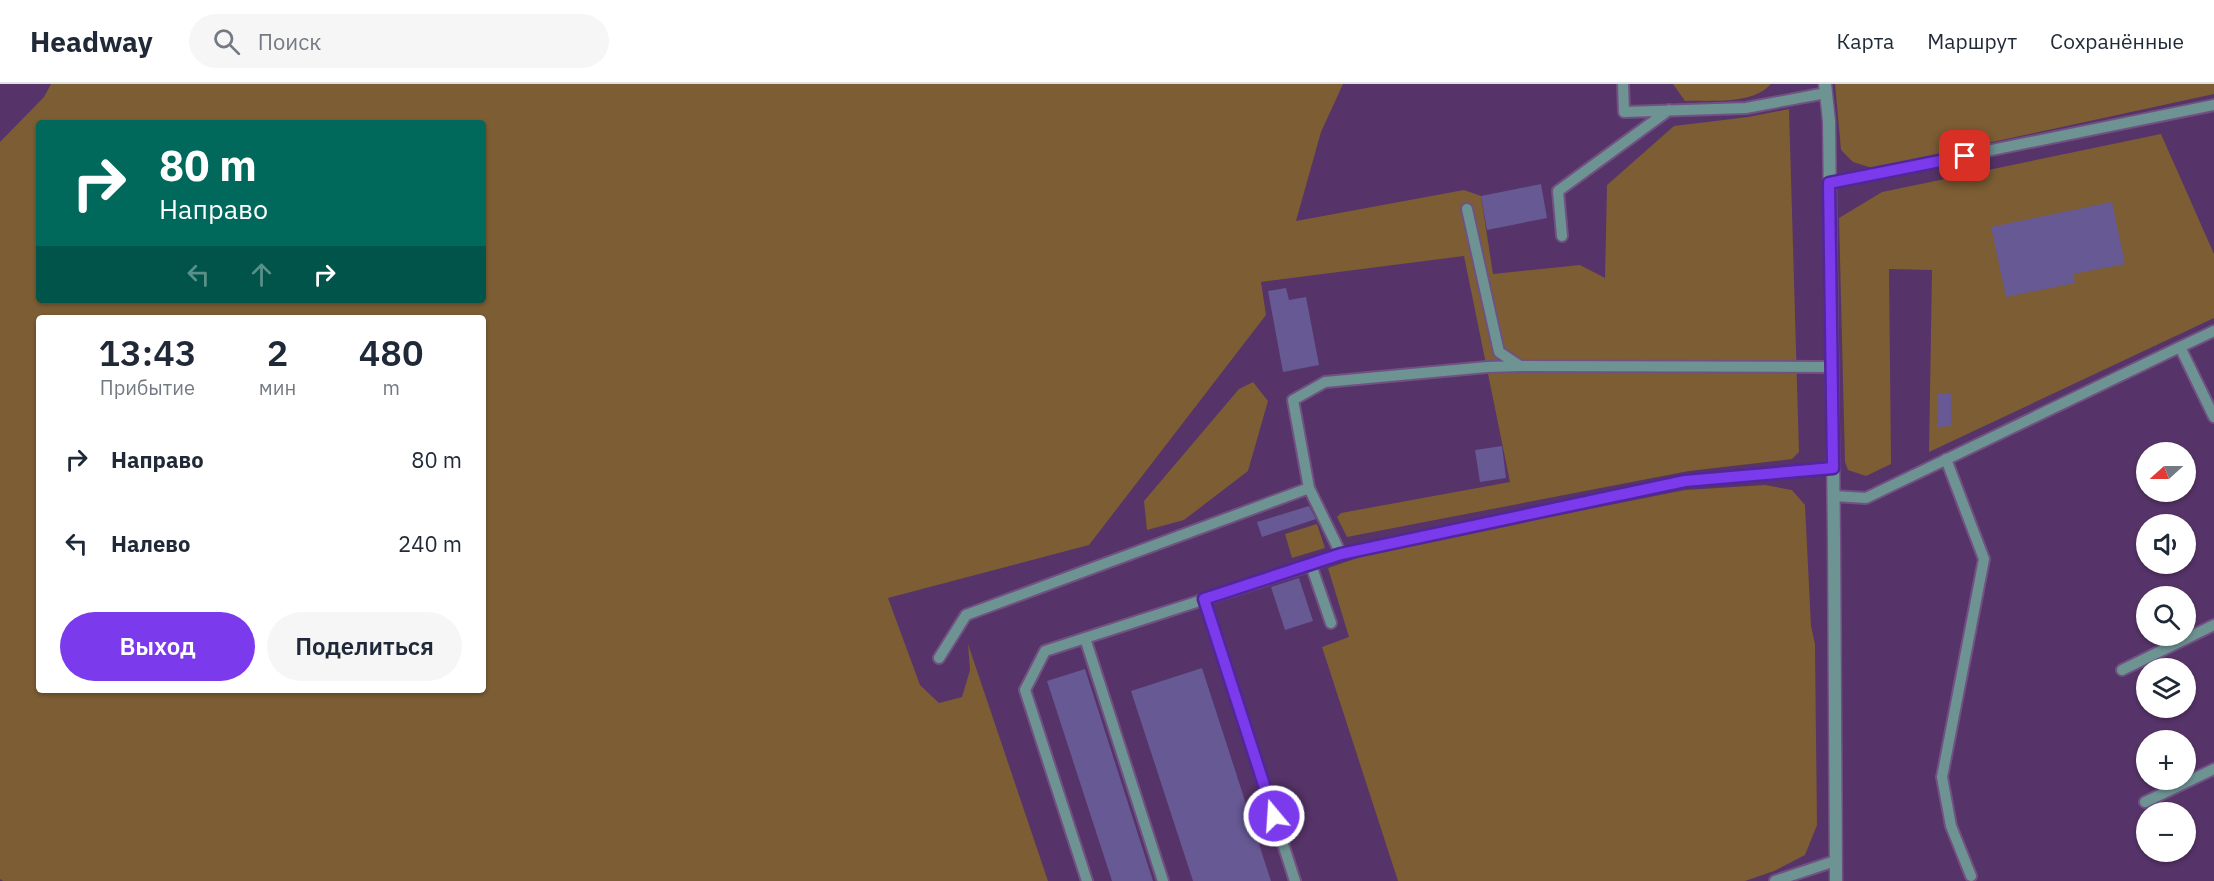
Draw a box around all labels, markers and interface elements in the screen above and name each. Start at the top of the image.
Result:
search box [189,14,609,68]
text: Headway [30,23,153,60]
icon: search [210,25,243,58]
text: Поиск [258,27,321,56]
text: Карта [1836,27,1894,55]
text: Маршрут [1927,27,2017,55]
text: Сохранённые [2050,27,2184,55]
pin [1939,130,1990,181]
text: 80 m [159,138,257,193]
icon: arrive [1948,139,1981,172]
icon: right [60,144,138,222]
text: Направо [159,191,268,226]
icon: left [182,258,215,291]
icon: ahead [245,258,278,291]
icon: right [308,258,341,291]
text: 13:43 [98,329,196,376]
text: 2 [267,329,288,376]
text: 480 [359,329,424,376]
text: Прибытие [100,374,195,401]
text: мин [259,374,296,401]
text: m [382,374,400,401]
north arrow [2136,442,2196,502]
map controls [2136,442,2196,862]
icon: right [60,443,93,476]
text: Направо [111,445,204,474]
text: 80 m [411,445,462,474]
button: sound [2136,514,2196,574]
icon: left [60,527,93,560]
text: Налево [111,529,190,558]
text: 240 m [398,529,462,558]
button: search [2136,586,2196,646]
button: Выход [60,612,255,681]
button: Поделиться [267,612,462,681]
button: layers [2136,658,2196,718]
button: + [2136,730,2196,790]
position arrow [1242,784,1306,848]
button: − [2136,802,2196,862]

